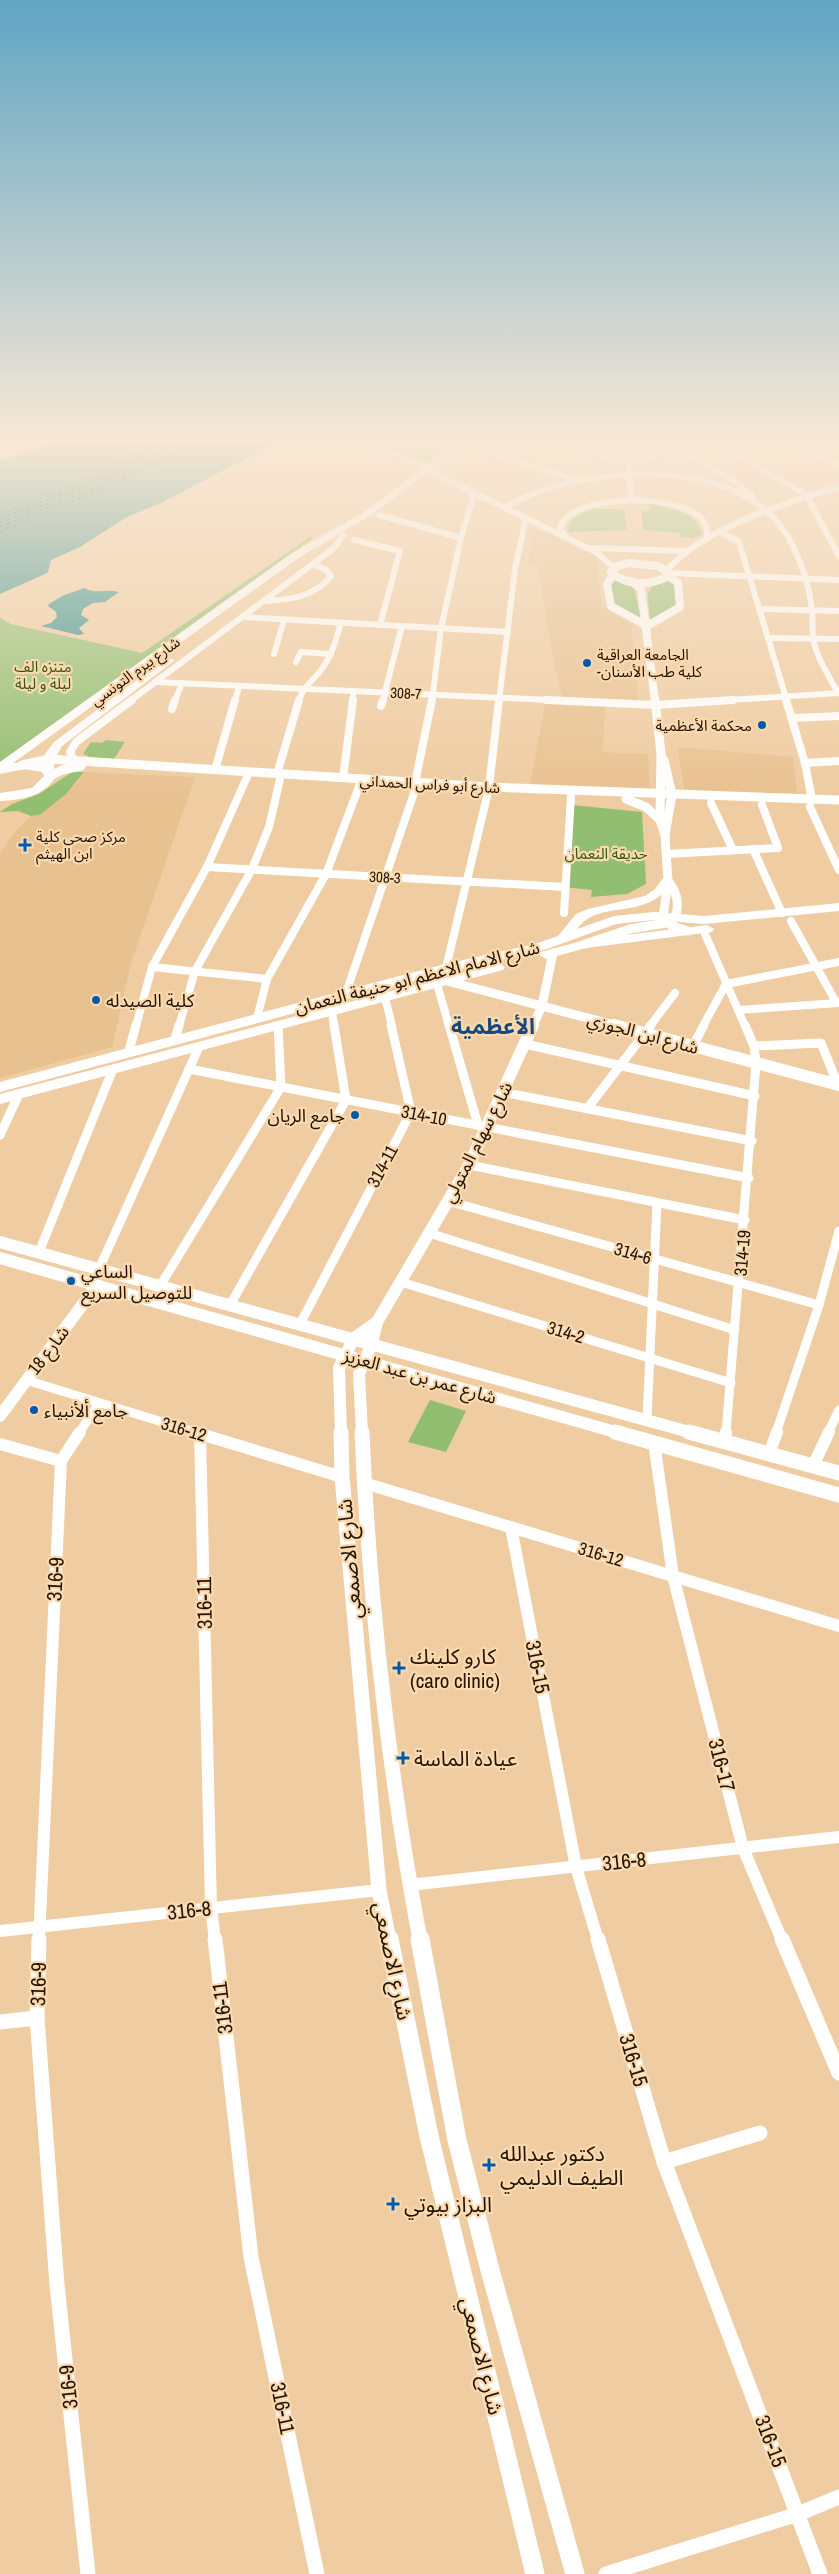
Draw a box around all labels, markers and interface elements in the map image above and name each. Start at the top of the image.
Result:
street label: شارع بيرم التونسي [86,631,186,712]
place label: الجامعة العراقية -كلية طب الأسنان [597,644,703,682]
park label: متنزه الف ليلة و ليلة [14,656,72,694]
marker: الجامعة العراقية -كلية طب الأسنان [581,657,593,669]
street label: 308-7 [390,682,422,704]
place label: محكمة الأعظمية [656,715,752,736]
marker: محكمة الأعظمية [756,719,768,731]
street label: شارع أبو فراس الحمداني [359,770,501,800]
place label: مركز صحي كلية ابن الهيثم [36,826,126,865]
marker: مركز صحي كلية ابن الهيثم [18,838,32,852]
park label: حديقة النعمان [564,843,648,864]
street label: 308-3 [369,866,401,888]
street label: شارع الامام الاعظم ابو حنيفة النعمان [292,934,543,1022]
place label: كلية الصيدله [106,988,195,1013]
marker: كلية الصيدله [90,994,102,1006]
street label: شارع ابن الجوزي [584,1006,702,1062]
district label: الأعظمية [451,1011,535,1041]
street label: شارع سهام المتولي [436,1077,520,1208]
street label: 314-10 [399,1098,449,1132]
place label: جامع الريان [268,1103,345,1130]
marker: جامع الريان [349,1109,361,1121]
street label: 314-11 [360,1140,404,1192]
street label: 314-19 [728,1229,756,1277]
street label: 314-6 [611,1236,655,1270]
place label: الساعي للتوصيل السريع [81,1259,192,1307]
marker: الساعي للتوصيل السريع [65,1275,77,1287]
street label: 314-2 [544,1315,588,1349]
street label: شارع 18 [21,1320,76,1381]
street label: شارع عمر بن عبد العزيز [339,1342,500,1412]
place label: جامع ألأنبياء [44,1398,128,1425]
marker: جامع ألأنبياء [28,1404,40,1416]
street label: 316-12 [158,1410,210,1448]
street label: شارع الاصمعي [329,1498,371,1620]
street label: 316-12 [575,1535,627,1573]
street label: 316-9 [39,1556,71,1602]
street label: 316-11 [189,1576,219,1629]
street label: 316-15 [519,1638,557,1696]
place label: كارو كلينك (caro clinic) [410,1642,500,1695]
marker: كارو كلينك (caro clinic) [392,1661,406,1675]
street label: 316-17 [701,1735,743,1795]
place label: عيادة الماسة [414,1744,517,1773]
marker: عيادة الماسة [396,1751,410,1765]
street label: 316-8 [601,1844,647,1878]
street label: 316-8 [166,1893,212,1927]
street label: شارع الاصمعي [364,1899,420,2023]
street label: 316-9 [23,1962,53,2006]
street label: 316-11 [204,1980,240,2036]
street label: 316-15 [612,2030,656,2090]
place label: دكتور عبدالله الطيف الدليمي [500,2139,624,2193]
marker: دكتور عبدالله الطيف الدليمي [482,2158,496,2172]
place label: البزاز بيوتي [404,2190,492,2220]
marker: البزاز بيوتي [386,2197,400,2211]
street label: شارع الاصمعي [452,2294,511,2418]
street label: 316-9 [51,2364,85,2410]
street label: 316-11 [263,2379,303,2437]
street label: 316-15 [748,2411,794,2471]

